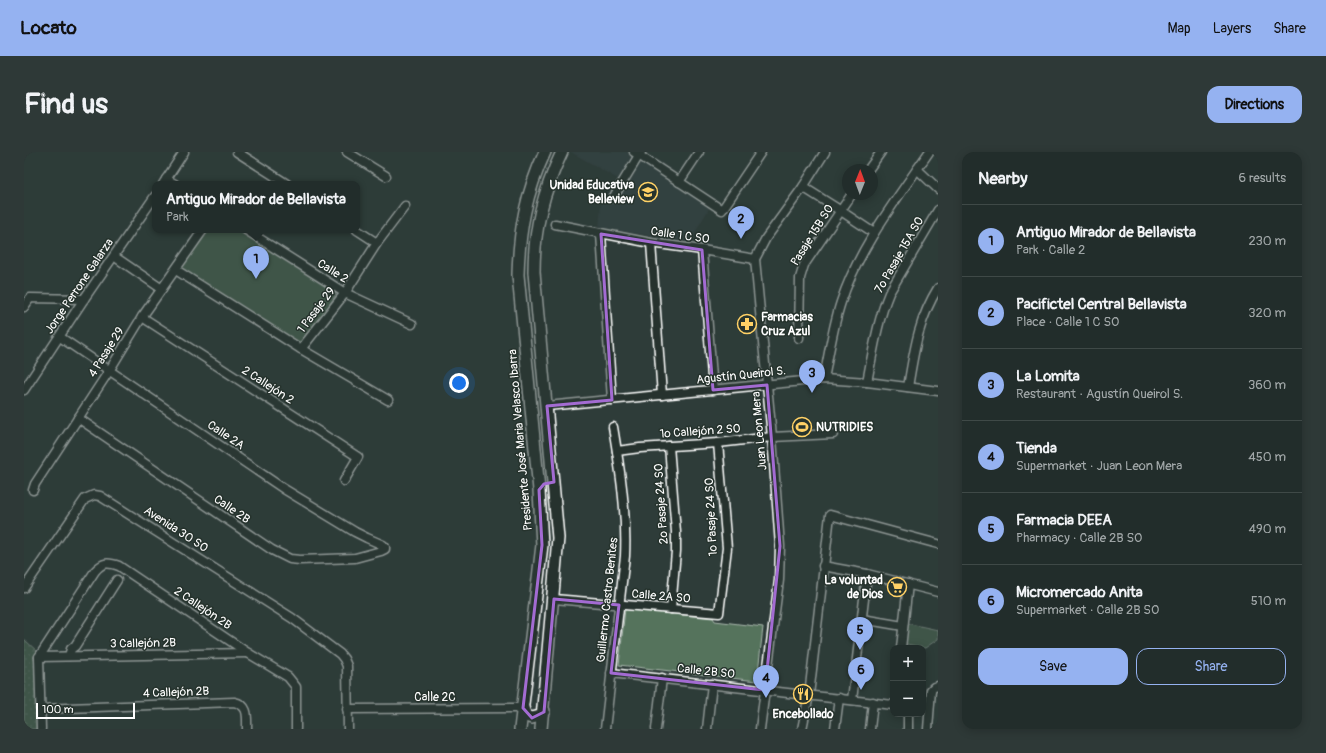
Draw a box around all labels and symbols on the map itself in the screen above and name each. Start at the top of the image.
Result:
north arrow [842,164,878,200]
place label: Unidad Educativa Belleview [549,178,635,207]
school or university icon: Unidad Educativa Belleview [637,181,659,203]
street label: Pasaje 15B SO [788,202,837,269]
pin: 2 [728,206,754,239]
street label: 7º Pasaje 15A SO [872,214,928,296]
street label: Calle 1 C SO [650,224,711,247]
street label: Jorge Perrone Galarza [42,235,117,337]
pin: 1 [243,246,269,279]
street label: Calle 2 [314,256,351,287]
street label: 1 Pasaje 29 [294,284,339,336]
place label: Farmacias Cruz Azul [761,310,813,339]
pharmacy icon: Farmacias Cruz Azul [736,313,758,335]
street label: 4 Pasaje 29 [85,324,128,380]
street label: Presidente José Maria Velasco Ibarra [505,348,536,531]
pin: 3 [799,360,825,393]
street label: 2 Callejón 2 [239,363,297,408]
street label: Agustín Queirol S. [696,363,786,388]
your location [449,373,469,393]
street label: Juan Leon Mera [749,390,770,471]
sports icon: NUTRIDIES [791,416,813,438]
street label: Calle 2A [204,418,247,453]
place label: NUTRIDIES [816,420,873,435]
street label: 1º Callejón 2 SO [659,421,741,442]
street label: 2º Pasaje 24 SO [651,463,672,545]
street label: 1º Pasaje 24 SO [702,477,721,557]
street label: Calle 2B [211,492,253,527]
street label: Avenida 30 SO [141,503,211,556]
street label: Guillermo Castro Benites [593,536,622,663]
place label: La voluntad de Dios [824,573,884,602]
supermarket icon: La voluntad de Dios [886,576,908,598]
street label: 2 Callejón 2B [171,584,235,633]
street label: Calle 2A SO [631,586,691,607]
pin: 5 [847,617,873,650]
street label: 3 Callejón 2B [110,635,176,652]
pin: 6 [848,657,874,690]
street label: Calle 2B SO [676,661,736,682]
pin: 4 [753,665,779,698]
restaurant icon: Encebollado [792,683,814,705]
street label: 4 Callejón 2B [143,684,210,701]
street label: Calle 2C [414,690,456,705]
scale bar [36,701,135,720]
place label: Encebollado [773,707,834,722]

